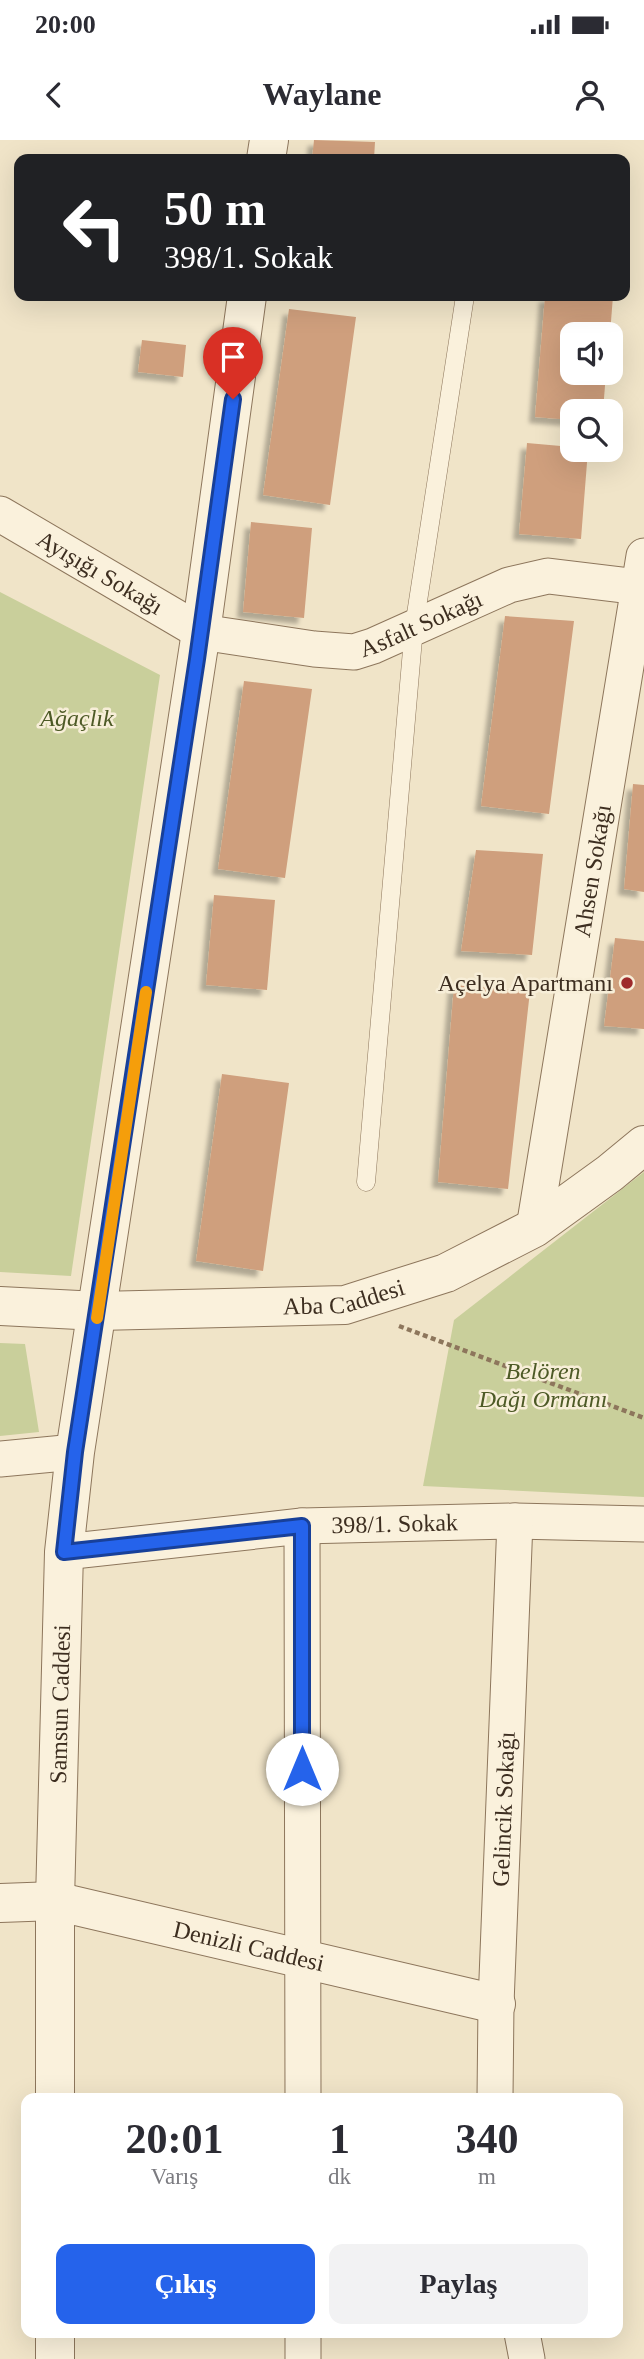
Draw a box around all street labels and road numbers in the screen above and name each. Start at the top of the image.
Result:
street label: Ayışığı Sokağı [33,526,168,620]
street label: Asfalt Sokağı [357,586,487,662]
street label: Ahsen Sokağı [569,802,616,939]
street label: Aba Caddesi [283,1274,408,1319]
street label: 398/1. Sokak [331,1509,458,1538]
street label: Samsun Caddesi [45,1624,75,1784]
street label: Gelincik Sokağı [488,1731,520,1887]
street label: Denizli Caddesi [171,1916,327,1977]

